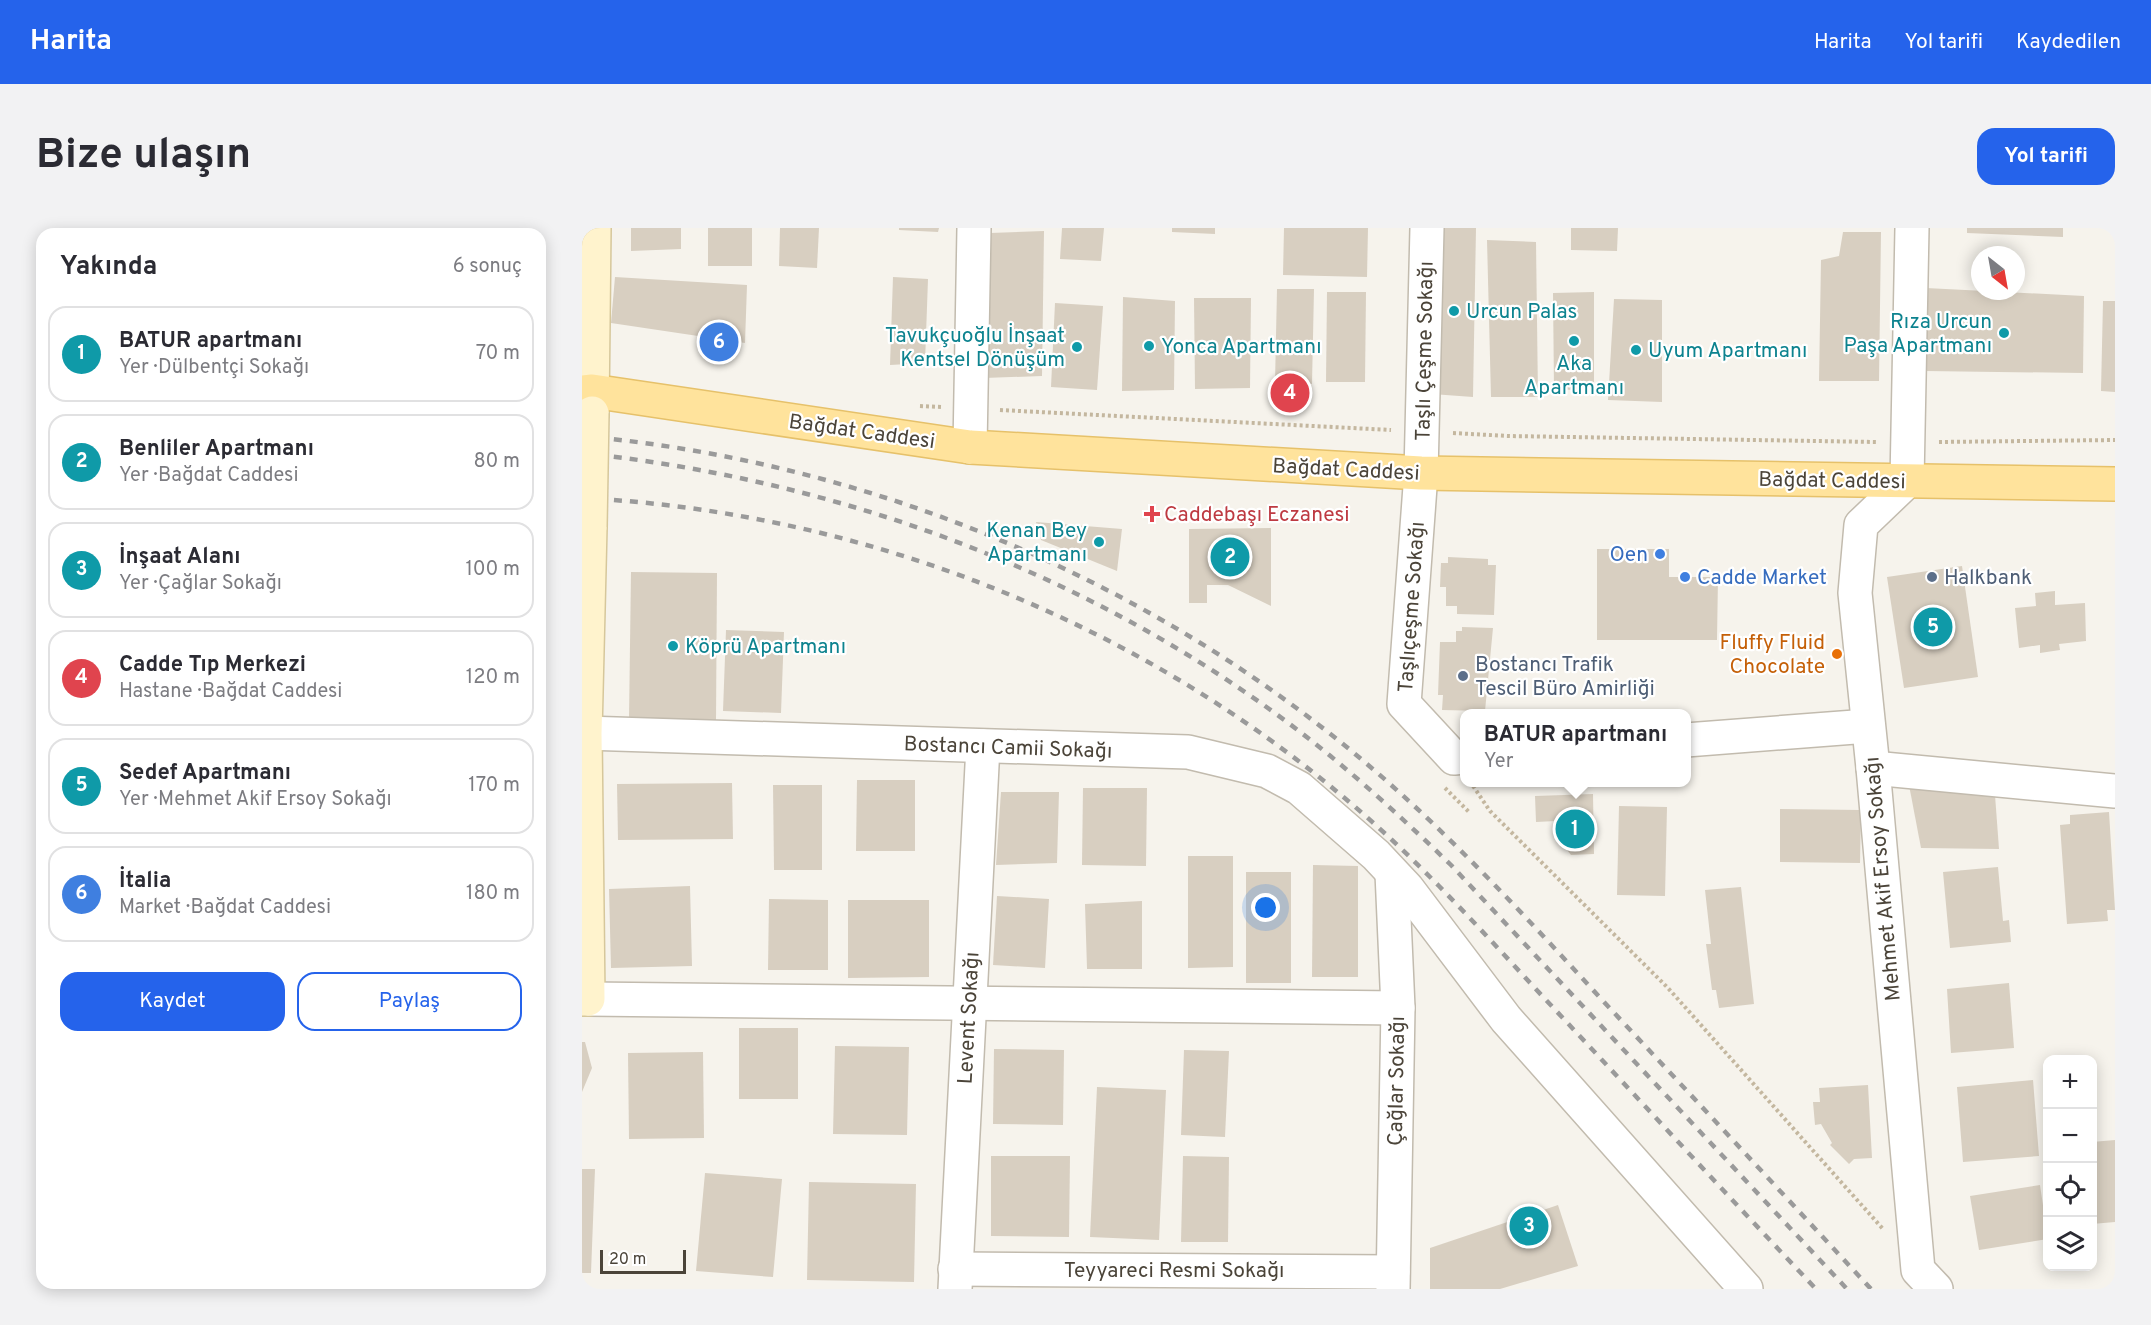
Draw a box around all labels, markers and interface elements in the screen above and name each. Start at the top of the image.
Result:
text: Harita [30,24,112,60]
text: Harita [1814,29,1872,56]
text: Yol tarifi [1905,29,1983,56]
text: Kaydedilen [2016,29,2121,56]
button: Yol tarifi [1977,128,2115,185]
text: Bize ulaşın [36,130,251,183]
north arrow [1971,246,2025,300]
text: Yakında [60,251,157,284]
text: 6 sonuç [453,254,522,280]
street label: Taşlı Çeşme Sokağı [1410,261,1441,441]
place label: Urcun Palas [1466,299,1577,326]
marker: Urcun Palas [1447,304,1461,318]
place label: Rıza Urcun Paşa Apartmanı [1843,309,1992,360]
pin: 6 [700,320,738,364]
place label: Tavukçuoğlu İnşaat Kentsel Dönüşüm [885,323,1065,374]
marker: Rıza Urcun Paşa Apartmanı [1997,326,2011,340]
text: BATUR apartmanı [119,328,302,355]
place label: Yonca Apartmanı [1161,334,1322,361]
marker: Aka Apartmanı [1567,334,1581,348]
place label: Uyum Apartmanı [1648,338,1807,365]
marker: Yonca Apartmanı [1142,339,1156,353]
marker: Tavukçuoğlu İnşaat Kentsel Dönüşüm [1070,340,1084,354]
text: 1 [78,341,86,367]
text: 70 m [476,341,520,367]
marker: Uyum Apartmanı [1629,343,1643,357]
place label: Aka Apartmanı [1524,351,1624,402]
text: Yer · Dülbentçi Sokağı [119,355,309,381]
pin: 4 [1270,370,1310,416]
street label: Bağdat Caddesi [787,409,937,456]
text: Benliler Apartmanı [119,436,314,463]
text: 2 [75,449,88,475]
text: 80 m [474,449,520,475]
street label: Bağdat Caddesi [1272,453,1420,488]
text: Yer · Bağdat Caddesi [119,463,299,489]
street label: Bağdat Caddesi [1758,467,1906,496]
place label: Caddebaşı Eczanesi [1164,502,1350,529]
marker: Caddebaşı Eczanesi [1145,507,1159,521]
place label: Kenan Bey Apartmanı [986,518,1087,569]
street label: Taşlıçeşme Sokağı [1393,521,1432,694]
pin: 2 [1210,534,1250,580]
marker: Kenan Bey Apartmanı [1092,535,1106,549]
place label: Oen [1610,542,1648,569]
text: İnşaat Alanı [119,544,241,571]
marker: Oen [1653,547,1667,561]
text: 3 [76,557,88,583]
text: 100 m [465,557,520,583]
place label: Cadde Market [1697,565,1827,592]
place label: Halkbank [1944,565,2032,592]
marker: Cadde Market [1678,570,1692,584]
marker: Halkbank [1925,570,1939,584]
text: Yer · Çağlar Sokağı [119,571,282,597]
pin: 5 [1914,604,1952,650]
place label: Fluffy Fluid Chocolate [1719,630,1825,681]
place label: Köprü Apartmanı [685,634,846,661]
marker: Köprü Apartmanı [666,639,680,653]
marker: Fluffy Fluid Chocolate [1830,647,1844,661]
text: Cadde Tıp Merkezi [119,652,306,679]
place label: Bostancı Trafik Tescil Büro Amirliği [1475,652,1655,703]
text: 4 [75,665,88,691]
text: 120 m [466,665,520,691]
marker: Bostancı Trafik Tescil Büro Amirliği [1456,669,1470,683]
text: Hastane · Bağdat Caddesi [119,679,342,705]
popup [1460,709,1691,787]
text: BATUR apartmanı [1484,722,1667,749]
street label: Bostancı Camii Sokağı [903,731,1113,766]
text: Yer [1484,749,1514,775]
street label: Mehmet Akif Ersoy Sokağı [1859,756,1908,1002]
text: Sedef Apartmanı [119,760,291,787]
text: 5 [75,773,88,799]
text: 170 m [468,773,520,799]
text: Yer · Mehmet Akif Ersoy Sokağı [119,787,392,813]
pin: 1 [1556,806,1594,852]
text: İtalia [119,868,171,895]
text: 6 [75,881,88,907]
text: 180 m [466,881,520,907]
your location [1251,893,1280,922]
text: Market · Bağdat Caddesi [119,895,331,921]
street label: Levent Sokağı [953,951,986,1085]
button: Kaydet [60,972,285,1031]
button: Paylaş [297,972,522,1031]
street label: Çağlar Sokağı [1383,1016,1412,1146]
map controls [2043,1055,2097,1271]
button: + [2043,1055,2097,1109]
button: − [2043,1109,2097,1163]
button: locate [2043,1163,2097,1217]
pin: 3 [1510,1204,1548,1248]
button: layers [2043,1217,2097,1271]
scale bar [600,1247,686,1274]
text: 20 m [609,1250,646,1270]
street label: Teyyareci Resmi Sokağı [1064,1258,1284,1285]

